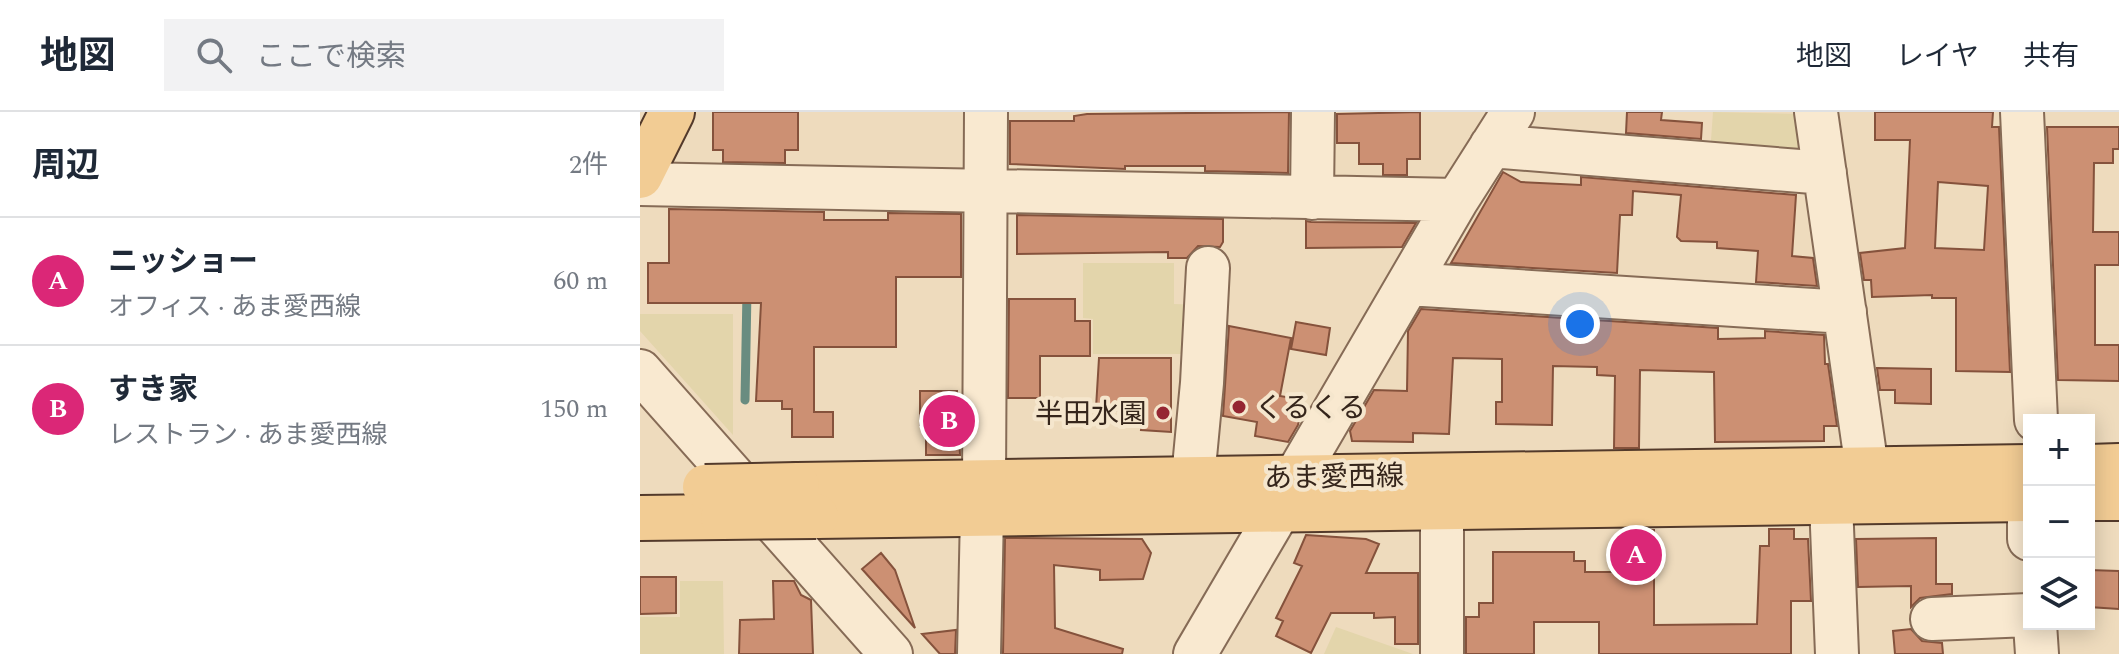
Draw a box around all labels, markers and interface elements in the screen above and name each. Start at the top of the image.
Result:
search box [164,19,724,91]
text: 地図 [40,28,116,86]
icon: search [192,33,236,77]
text: ここで検索 [256,34,406,80]
text: 地図 [1796,35,1852,78]
text: レイヤ [1896,35,1979,78]
text: 共有 [2023,35,2079,78]
text: 周辺 [32,140,100,192]
text: 2件 [569,145,608,185]
text: ニッショー [108,239,258,285]
text: A [48,261,68,301]
text: 60 m [553,261,608,301]
text: オフィス · あま愛西線 [108,287,361,327]
your location [1560,304,1600,344]
text: すき家 [108,367,198,413]
place label: くるくる [1255,387,1366,430]
text: B [49,389,67,429]
text: 150 m [540,389,608,429]
pin: B [923,391,975,451]
place label: 半田水園 [1035,393,1147,436]
marker: くるくる [1230,398,1248,416]
marker: 半田水園 [1154,404,1172,422]
map controls [2023,414,2095,630]
button: + [2023,414,2095,486]
text: レストラン · あま愛西線 [108,415,388,455]
street label: あま愛西線 [1264,455,1404,500]
button: − [2023,486,2095,558]
pin: A [1610,525,1662,585]
button: layers [2023,558,2095,630]

